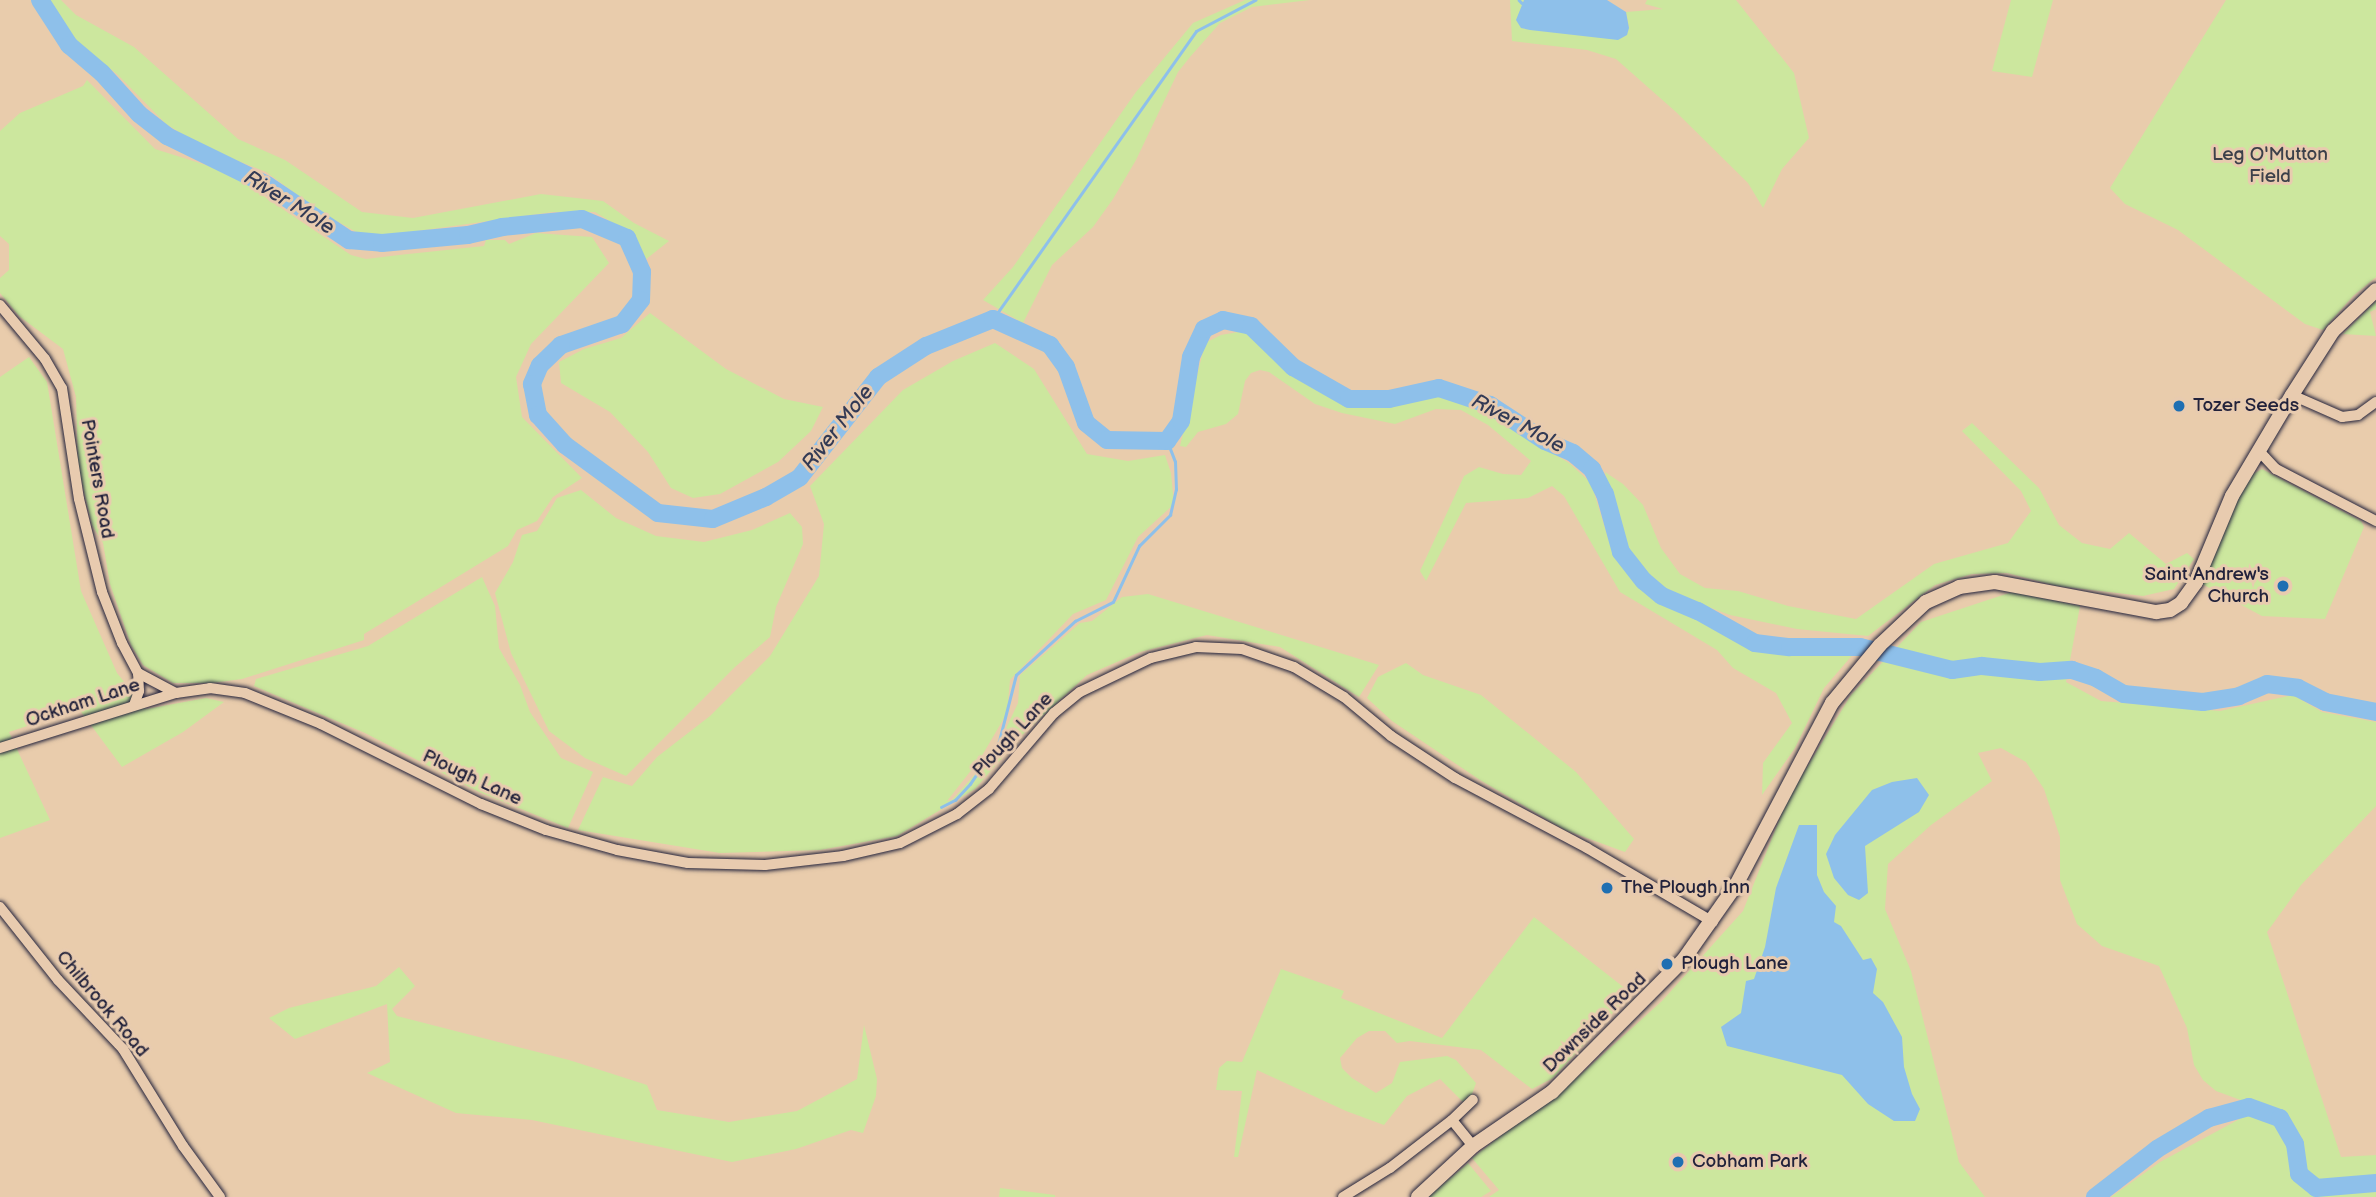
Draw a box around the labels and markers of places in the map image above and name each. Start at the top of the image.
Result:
place label: Tozer Seeds [2193,395,2299,417]
marker: Tozer Seeds [2171,398,2187,414]
place label: Saint Andrew's Church [2145,564,2269,608]
marker: Saint Andrew's Church [2275,578,2291,594]
place label: The Plough Inn [1621,877,1750,899]
marker: The Plough Inn [1599,880,1615,896]
place label: Plough Lane [1681,953,1788,975]
marker: Plough Lane [1659,956,1675,972]
place label: Cobham Park [1692,1151,1807,1173]
marker: Cobham Park [1670,1154,1686,1170]

